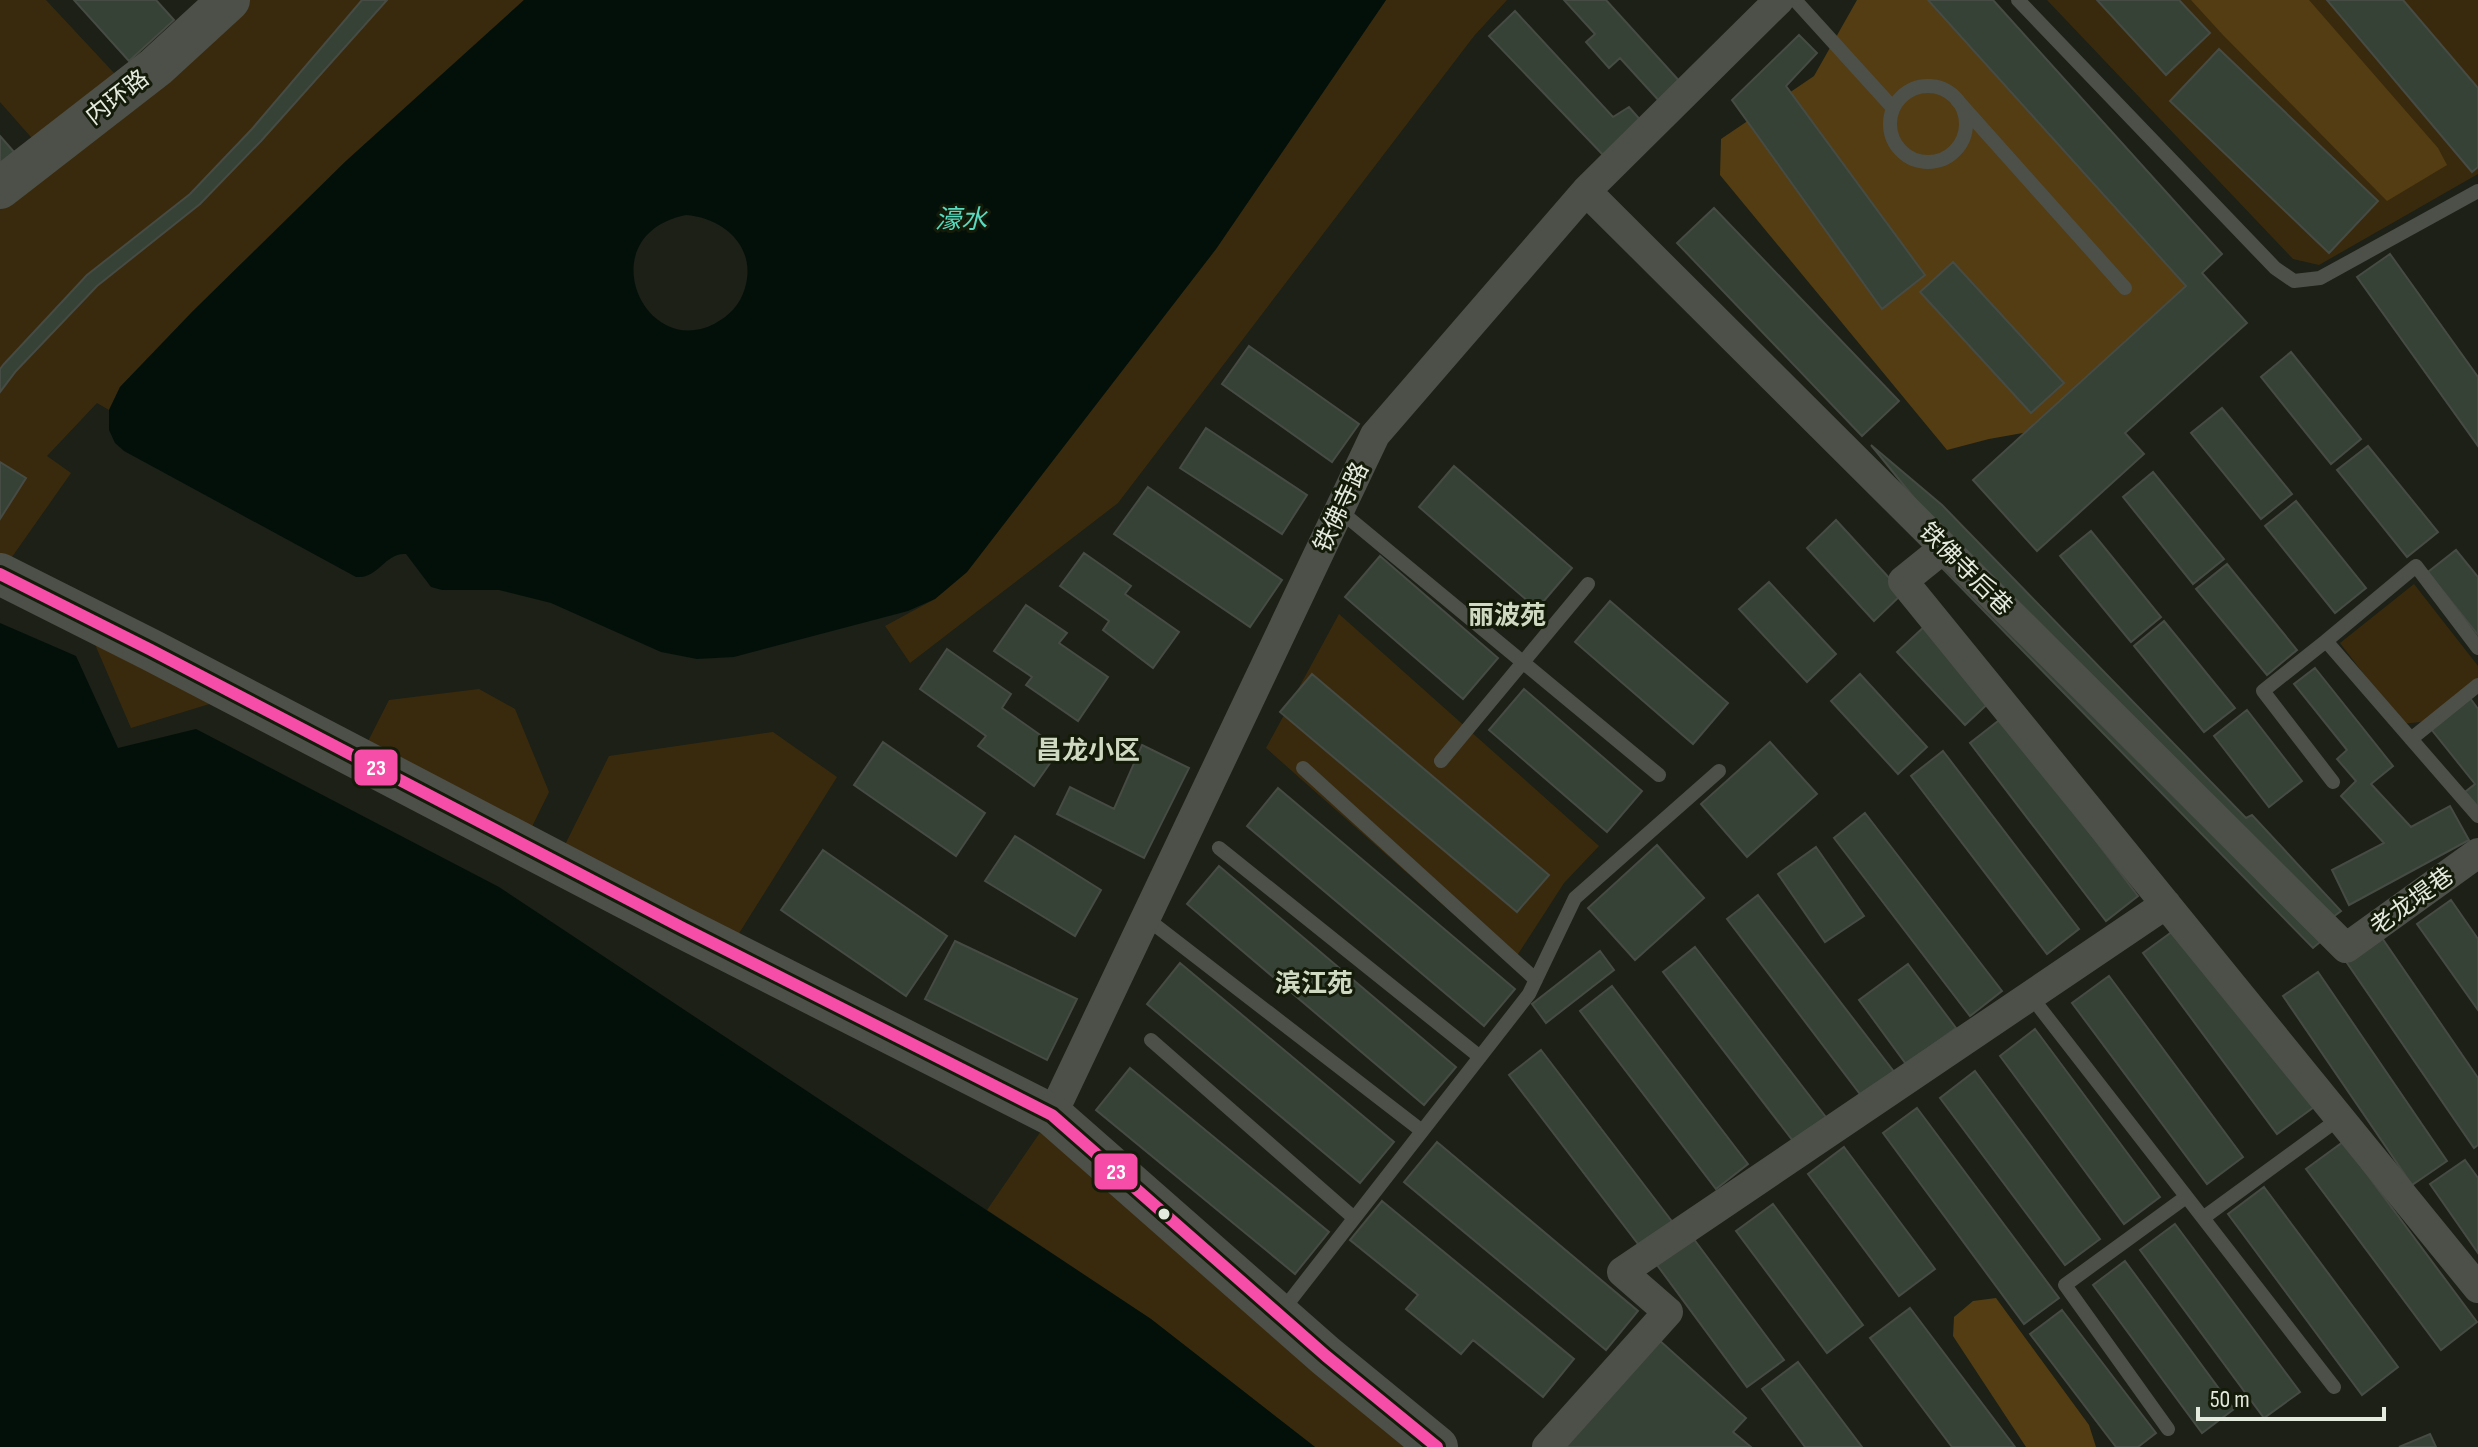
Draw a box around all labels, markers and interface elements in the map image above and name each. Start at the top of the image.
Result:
street label: 内环路 [80,64,155,131]
water label: 濠水 [935,205,988,236]
street label: 铁佛寺路 [1308,458,1375,557]
street label: 铁佛寺后巷 [1913,517,2018,622]
district label: 丽波苑 [1468,601,1546,632]
district label: 昌龙小区 [1036,736,1140,767]
line badge: 23 [353,748,399,787]
text: 23 [366,755,386,782]
street label: 老龙堤巷 [2365,861,2460,941]
district label: 滨江苑 [1275,969,1353,1000]
line badge: 23 [1093,1152,1139,1191]
text: 23 [1106,1159,1126,1186]
unlabelled marker [1156,1206,1172,1222]
scale bar [2198,1371,2384,1421]
text: 50 m [2210,1385,2250,1414]

